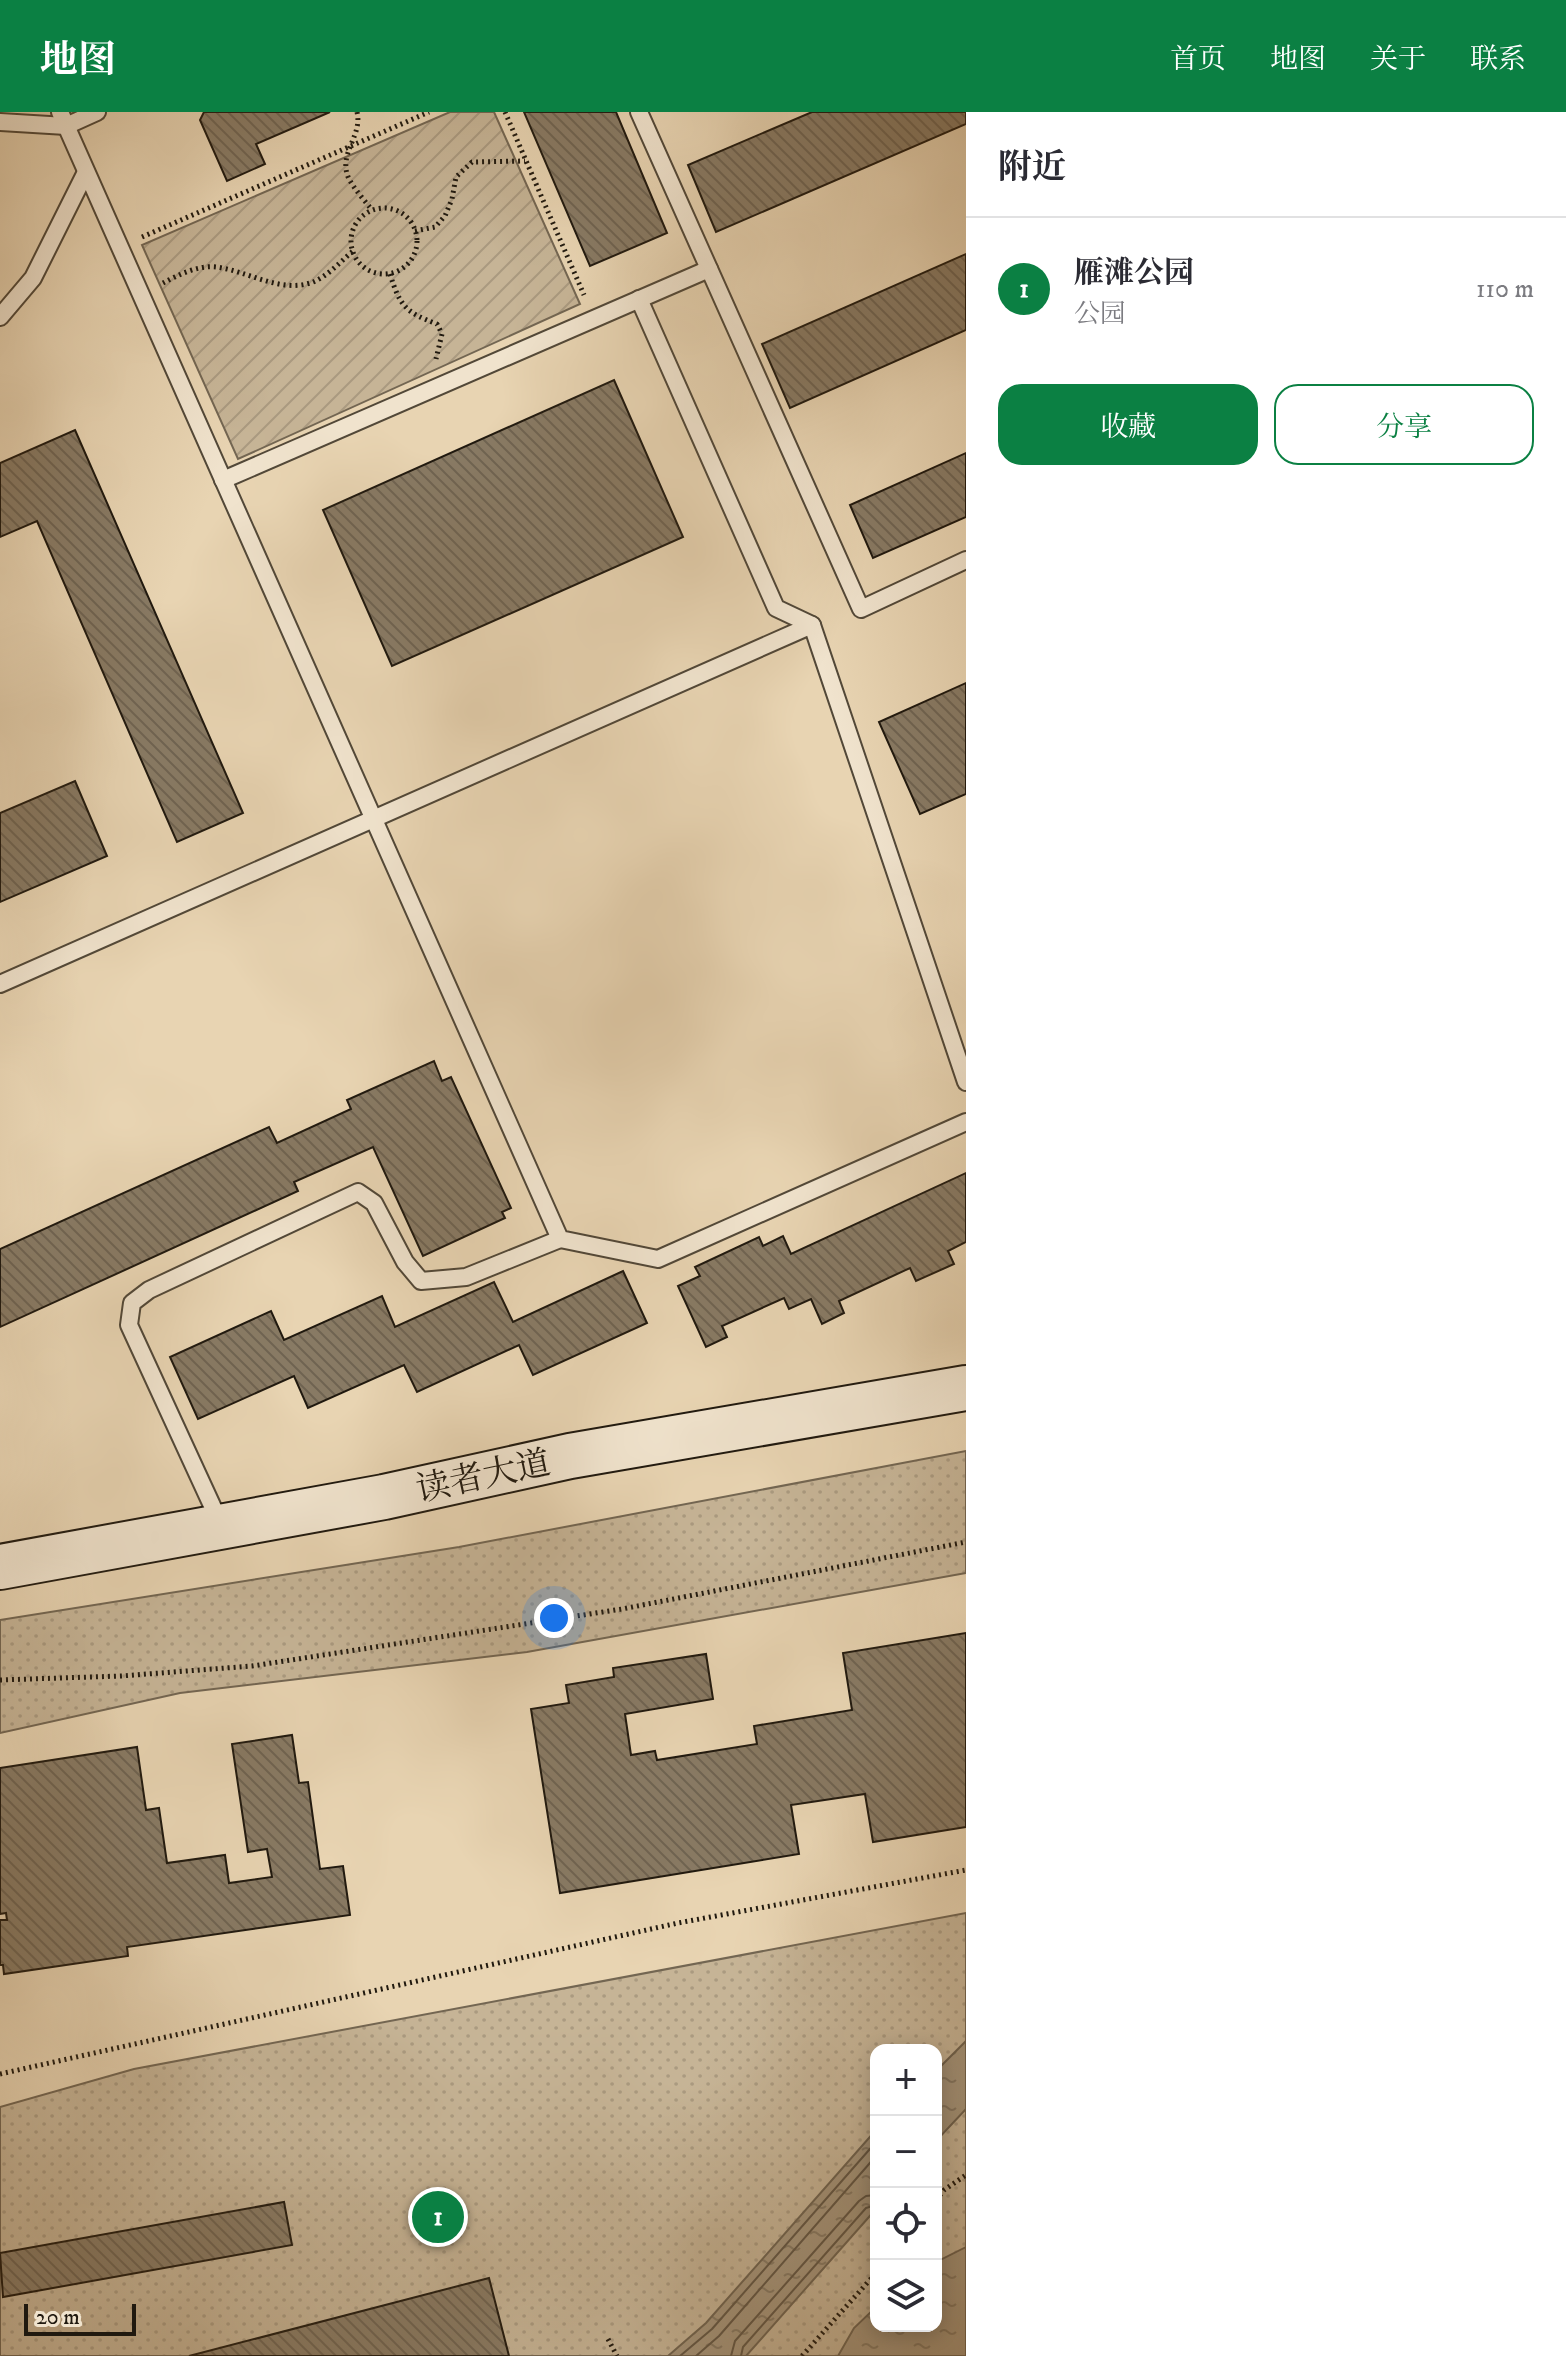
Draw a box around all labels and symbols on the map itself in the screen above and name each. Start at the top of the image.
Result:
street label: 读者大道 [413,1442,554,1512]
your location [534,1598,574,1638]
pin: 1 [412,2187,464,2247]
scale bar [24,2300,136,2336]

